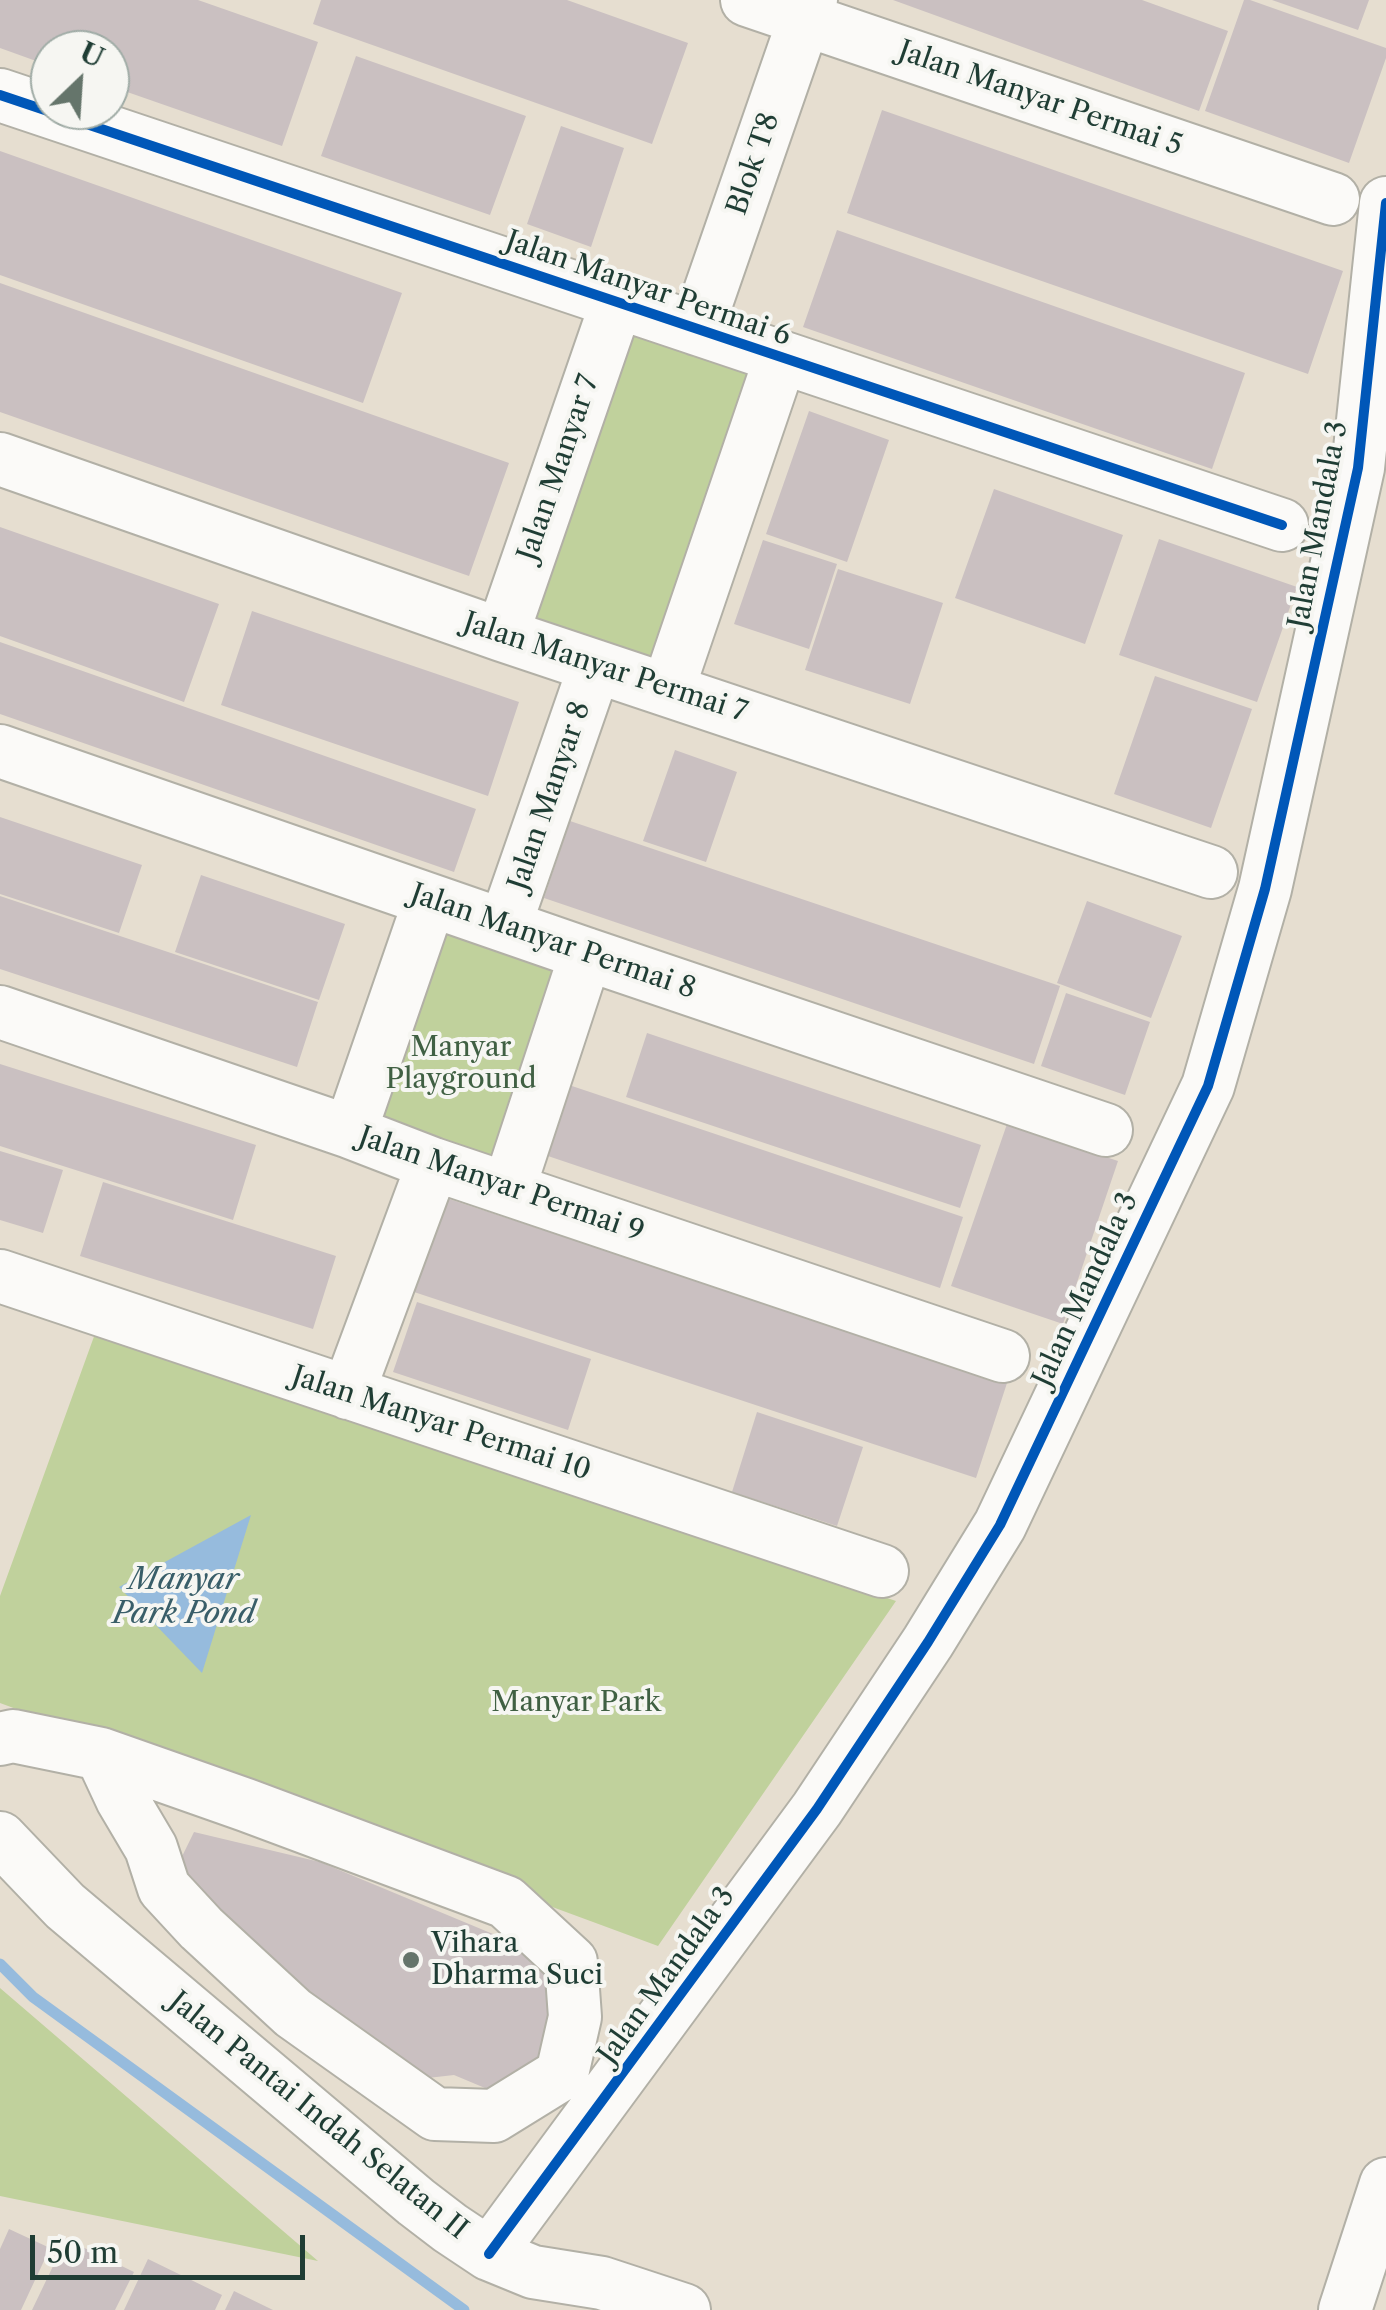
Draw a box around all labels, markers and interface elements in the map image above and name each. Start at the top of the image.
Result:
north arrow [30,30,130,130]
text: U [74,34,109,75]
street label: Jalan Manyar Permai 5 [894,35,1186,163]
street label: Blok T8 [721,108,787,220]
street label: Jalan Manyar Permai 6 [501,224,795,354]
street label: Jalan Manyar 7 [511,370,607,566]
street label: Jalan Mandala 3 [1282,418,1356,632]
street label: Jalan Manyar Permai 7 [459,606,751,730]
street label: Jalan Manyar 8 [502,697,598,895]
street label: Jalan Manyar Permai 8 [406,877,700,1007]
park label: Manyar Playground [385,1031,537,1097]
street label: Jalan Manyar Permai 9 [354,1120,648,1250]
street label: Jalan Mandala 3 [1026,1188,1146,1392]
street label: Jalan Manyar Permai 10 [287,1360,595,1488]
water label: Manyar Park Pond [113,1562,255,1632]
park label: Manyar Park [491,1686,661,1720]
street label: Jalan Mandala 3 [592,1881,742,2071]
place label: Vihara Dharma Suci [431,1927,603,1993]
marker: Vihara Dharma Suci [400,1949,422,1971]
street label: Jalan Pantai Indah Selatan II [162,1985,474,2247]
scale bar [35,2215,310,2277]
text: 50 m [47,2234,118,2271]

